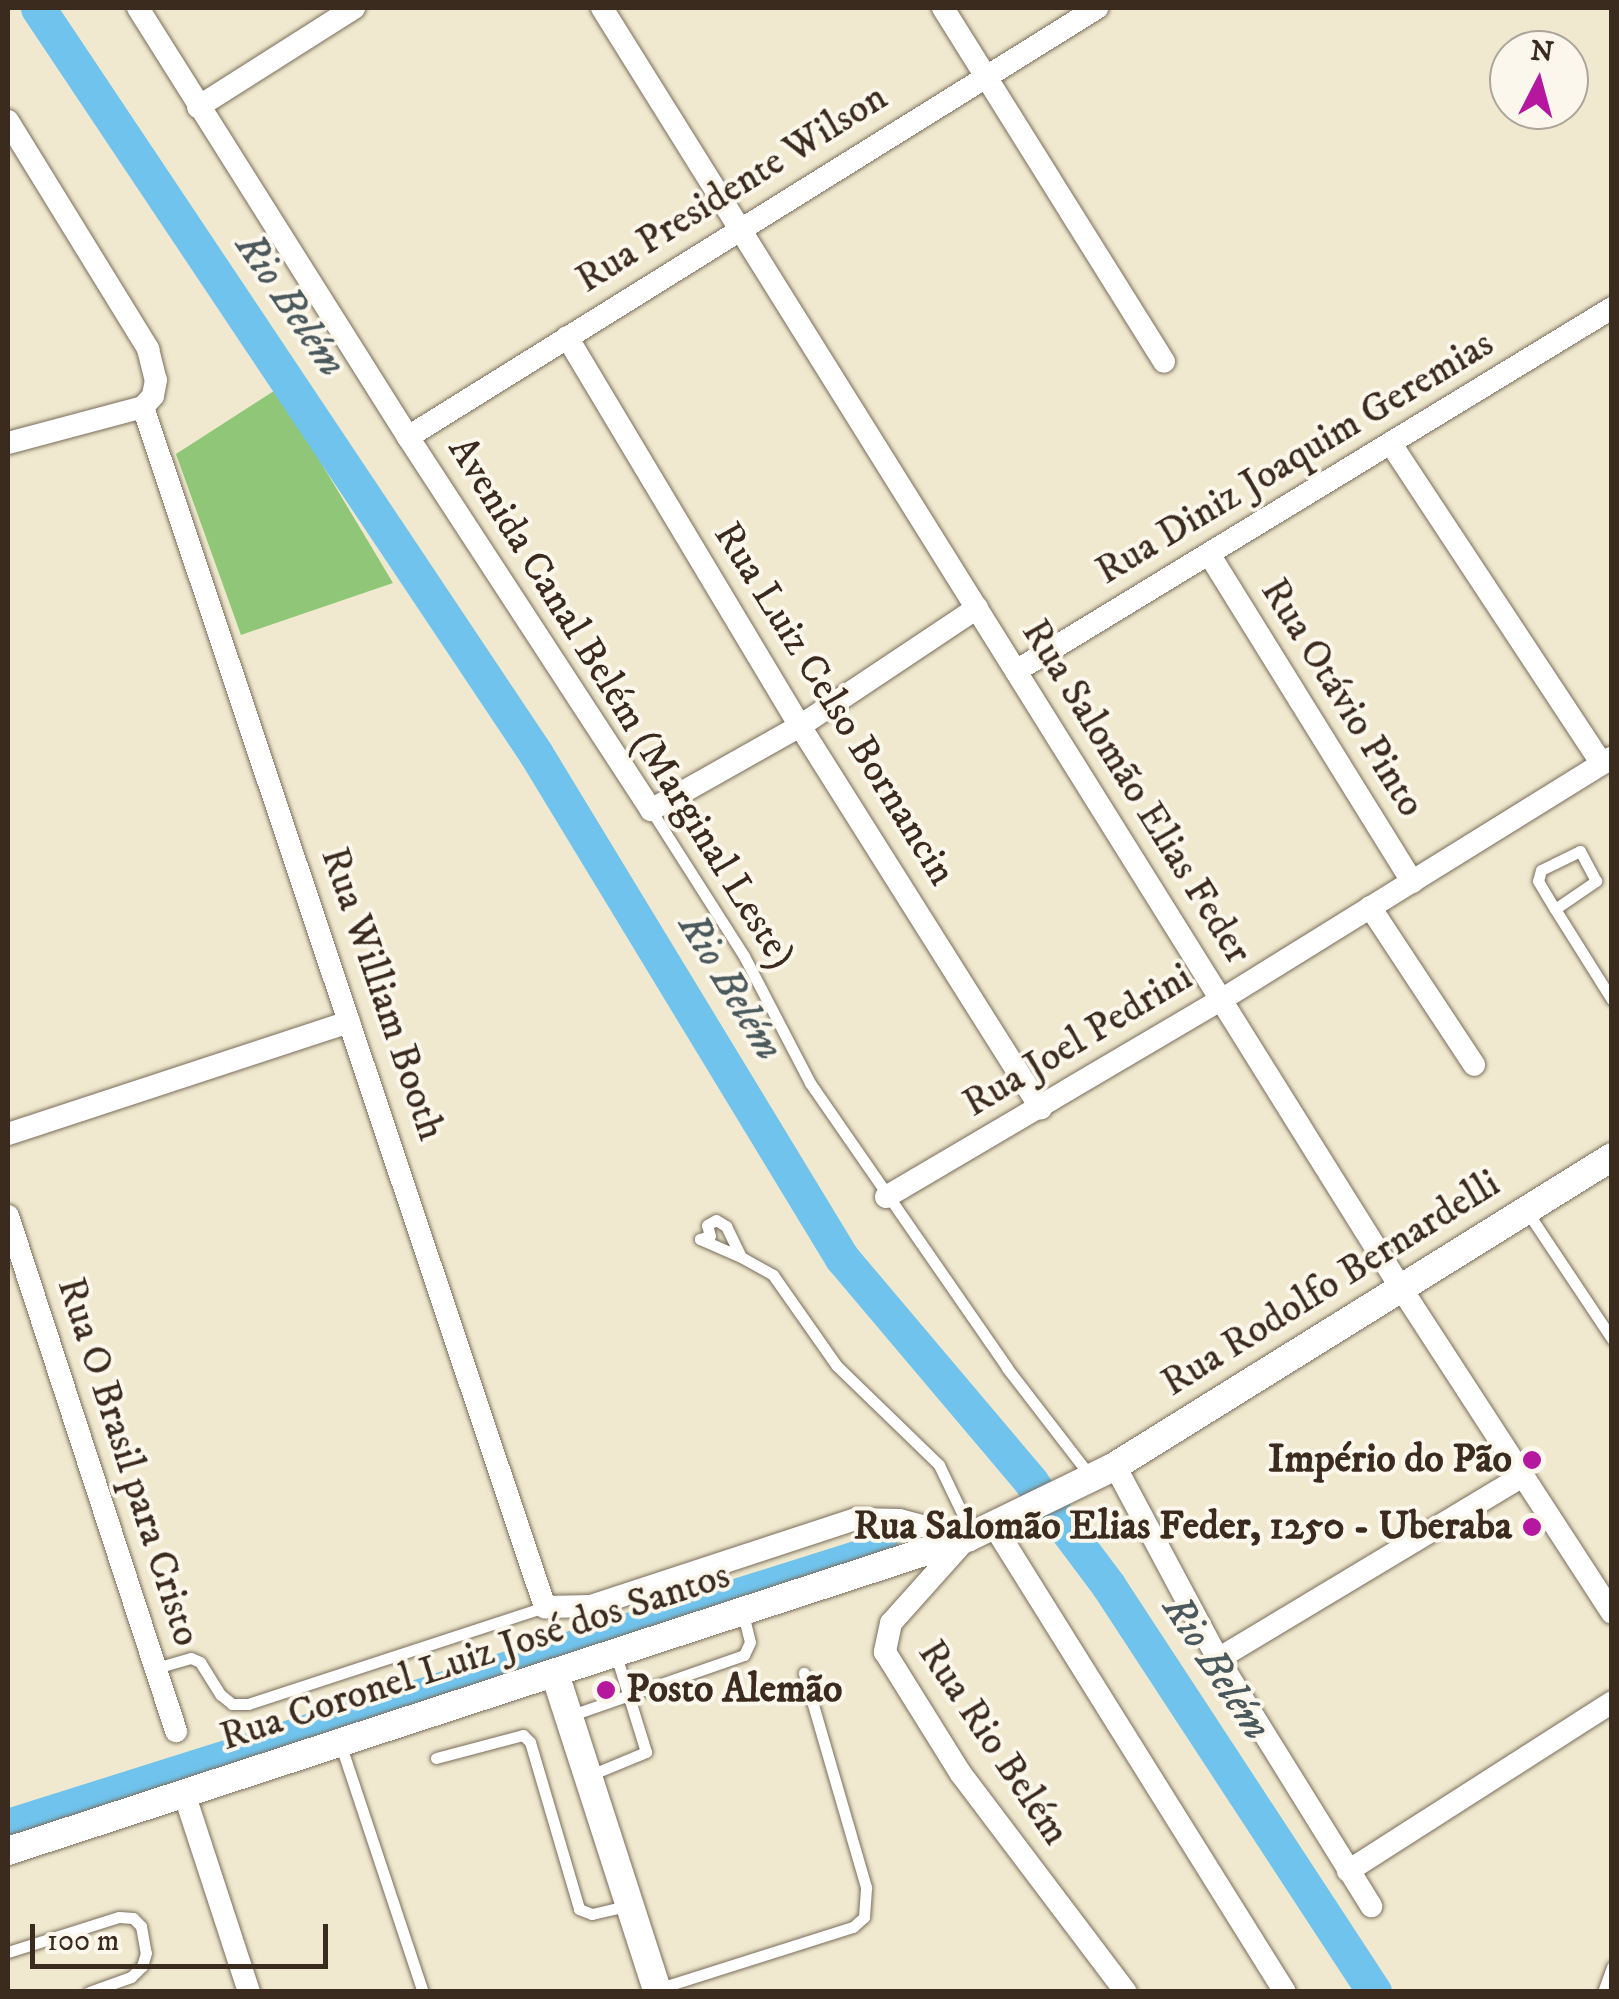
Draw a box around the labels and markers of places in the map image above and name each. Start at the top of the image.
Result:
place label: Império do Pão [1268,1436,1512,1484]
marker: Império do Pão [1521,1449,1543,1471]
place label: Rua Salomão Elias Feder, 1250 - Uberaba [853,1503,1512,1551]
marker: Rua Salomão Elias Feder, 1250 - Uberaba [1521,1516,1543,1538]
place label: Posto Alemão [626,1666,843,1714]
marker: Posto Alemão [595,1679,617,1701]

